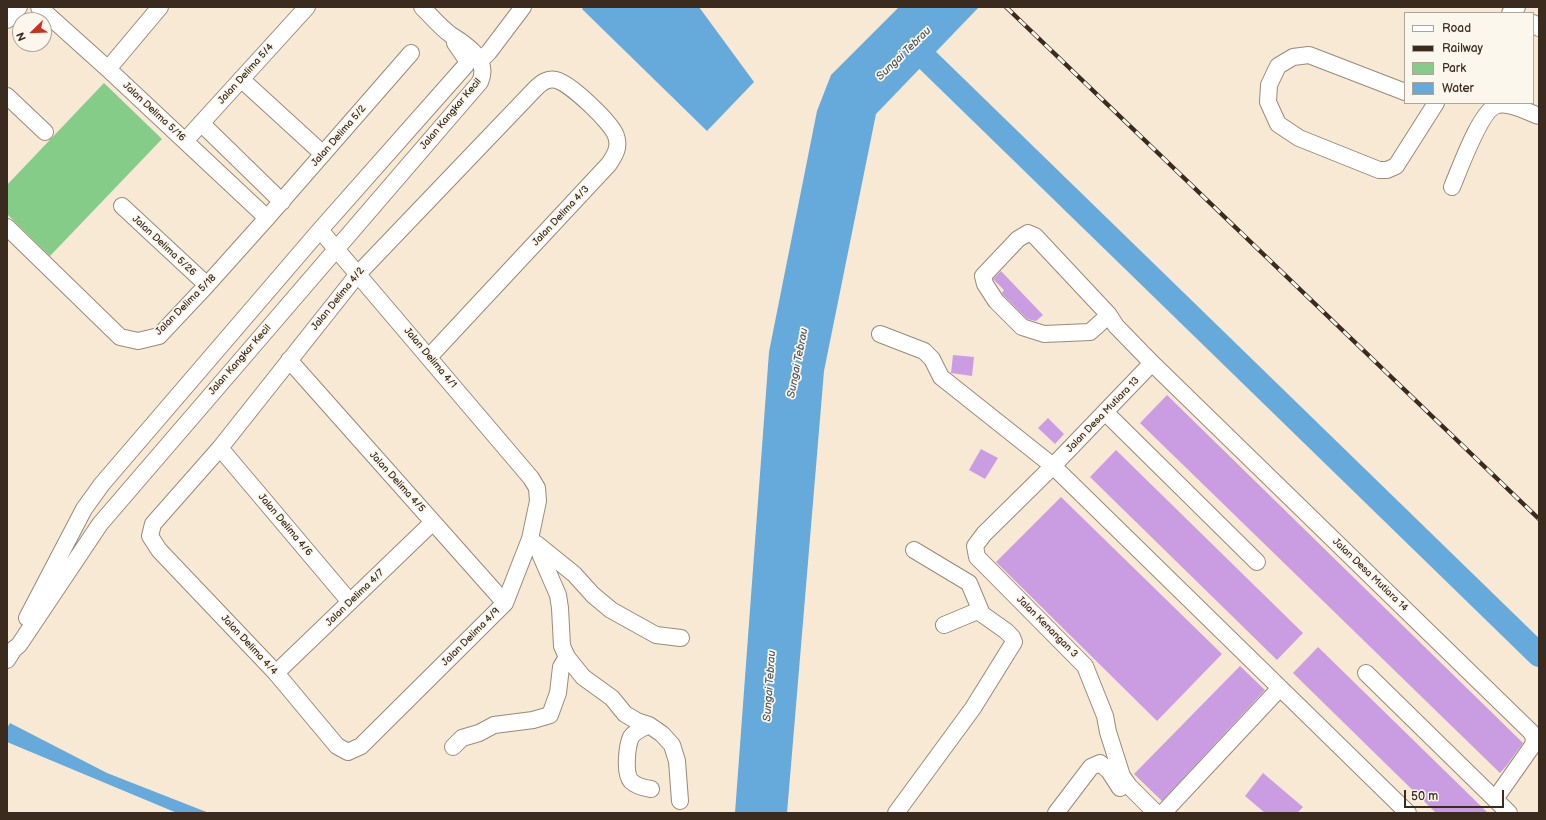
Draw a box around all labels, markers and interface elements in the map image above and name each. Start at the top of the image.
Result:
north arrow [12,12,52,52]
legend [1404,12,1534,104]
text: Road [1442,21,1471,36]
water label: Sungai Tebrau [874,25,934,83]
text: N [14,30,29,43]
street label: Jalan Delima 5/4 [216,41,276,107]
text: Railway [1442,41,1483,56]
text: Park [1442,61,1466,76]
street label: Jalan Kangkar Kecil [418,76,484,152]
street label: Jalan Delima 5/16 [120,80,188,144]
text: Water [1442,81,1474,96]
street label: Jalan Delima 5/2 [309,103,369,169]
street label: Jalan Delima 4/3 [530,183,592,249]
street label: Jalan Delima 5/26 [129,213,199,279]
street label: Jalan Delima 4/2 [309,265,367,333]
street label: Jalan Delima 5/18 [153,272,219,338]
street label: Jalan Kangkar Kecil [206,322,274,398]
street label: Jalan Delima 4/1 [401,325,459,391]
water label: Sungai Tebrau [785,327,811,399]
street label: Jalan Desa Mutiara 13 [1064,375,1142,455]
street label: Jalan Delima 4/5 [367,449,427,515]
street label: Jalan Delima 4/6 [255,491,315,559]
street label: Jalan Desa Mutiara 14 [1330,536,1410,614]
street label: Jalan Delima 4/7 [323,567,387,629]
street label: Jalan Kenangan 3 [1014,594,1080,660]
street label: Jalan Delima 4/9 [439,605,503,669]
street label: Jalan Delima 4/4 [218,612,280,678]
water label: Sungai Tebrau [761,650,779,722]
scale bar [1406,782,1506,808]
text: 50 m [1411,789,1438,804]

